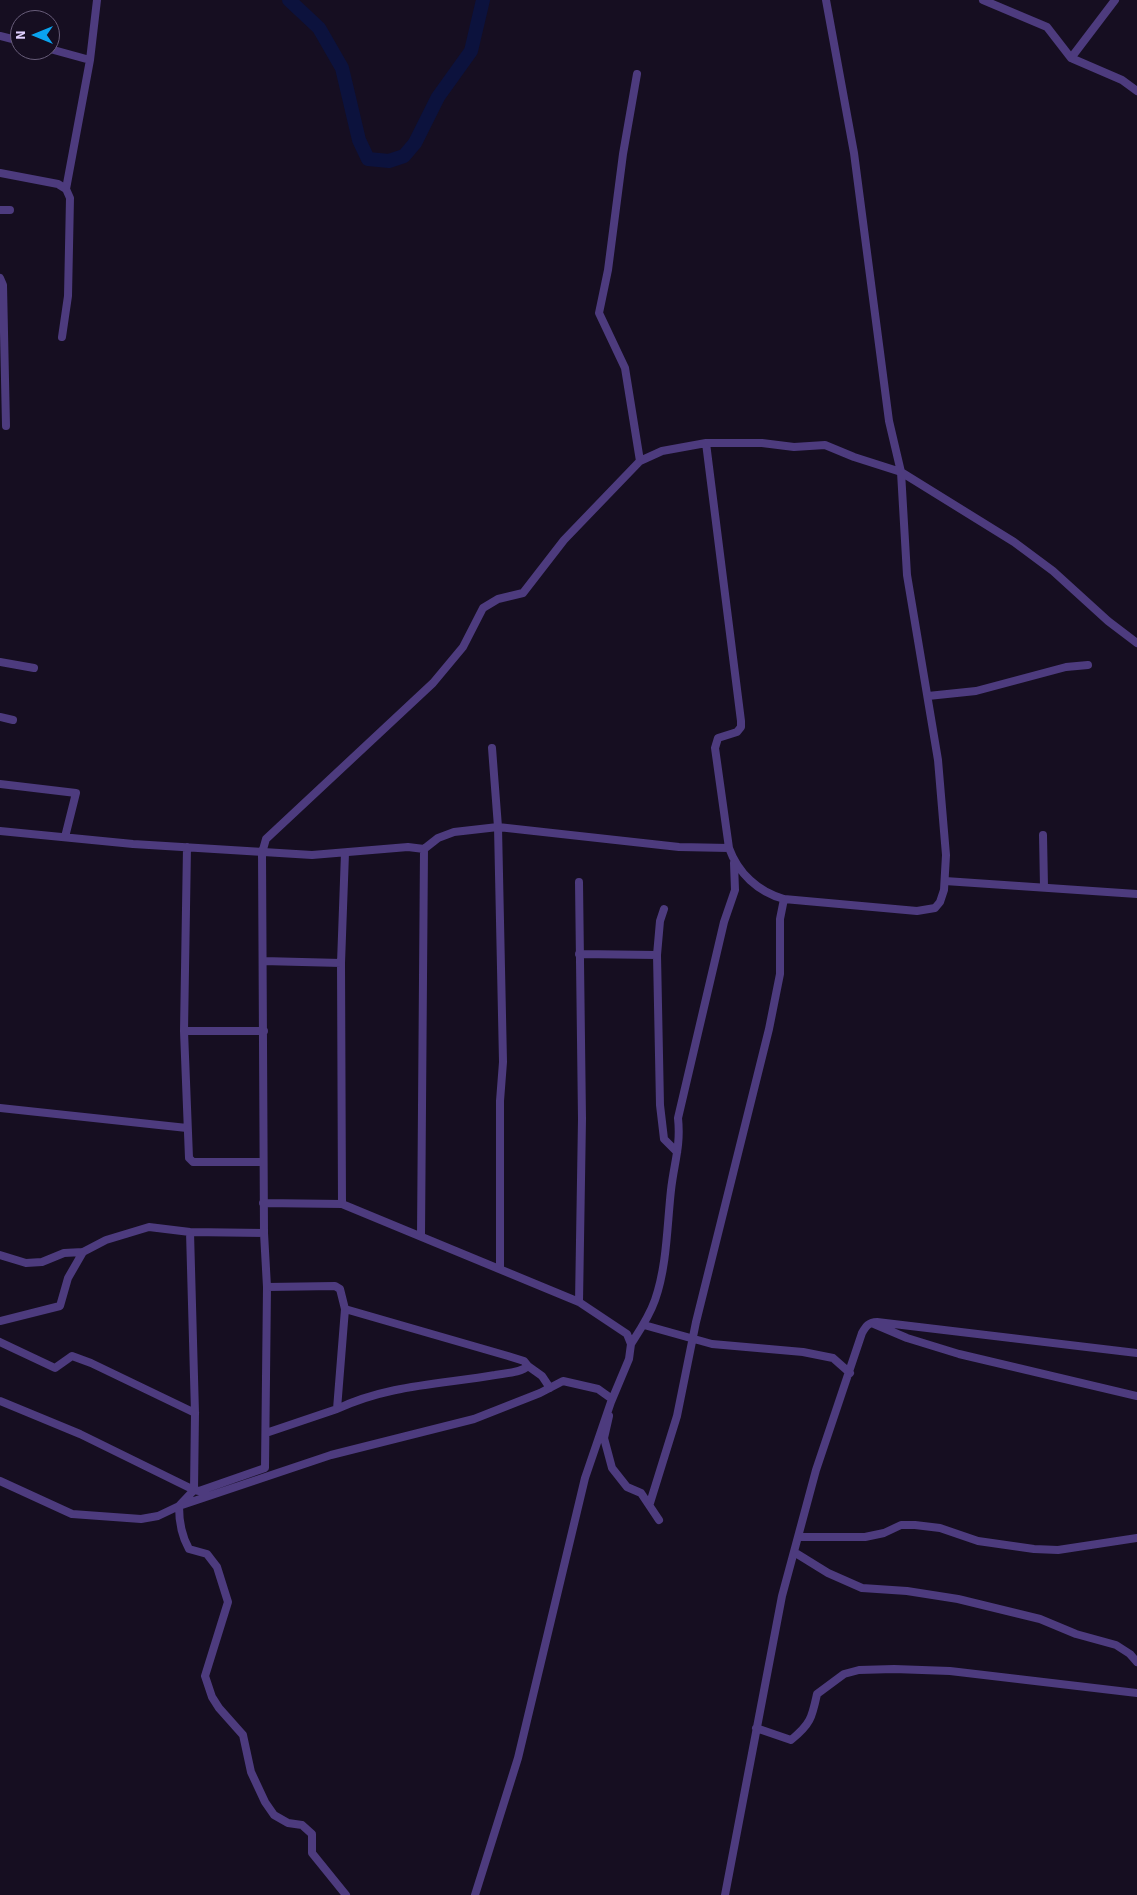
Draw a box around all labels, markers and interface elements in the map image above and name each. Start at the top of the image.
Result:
north arrow [10,10,60,60]
text: N [11,30,31,40]

